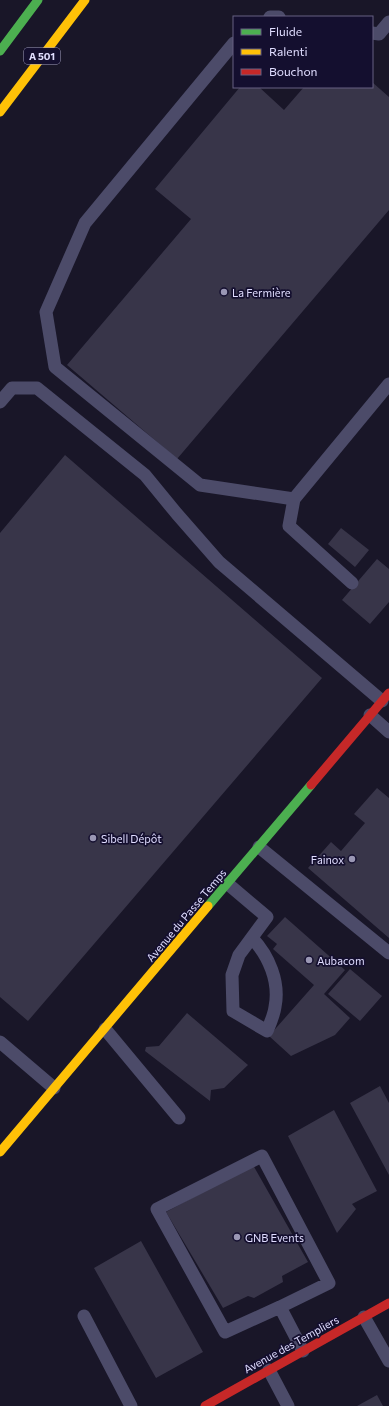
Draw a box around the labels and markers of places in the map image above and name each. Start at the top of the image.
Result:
place label: La Fermière [232,286,291,299]
marker: La Fermière [219,287,229,297]
place label: Sibell Dépôt [101,832,162,845]
marker: Sibell Dépôt [88,833,98,843]
place label: Fainox [311,853,344,866]
marker: Fainox [347,854,357,864]
place label: Aubacom [317,954,365,967]
marker: Aubacom [304,955,314,965]
place label: GNB Events [245,1231,304,1244]
marker: GNB Events [232,1232,242,1242]

